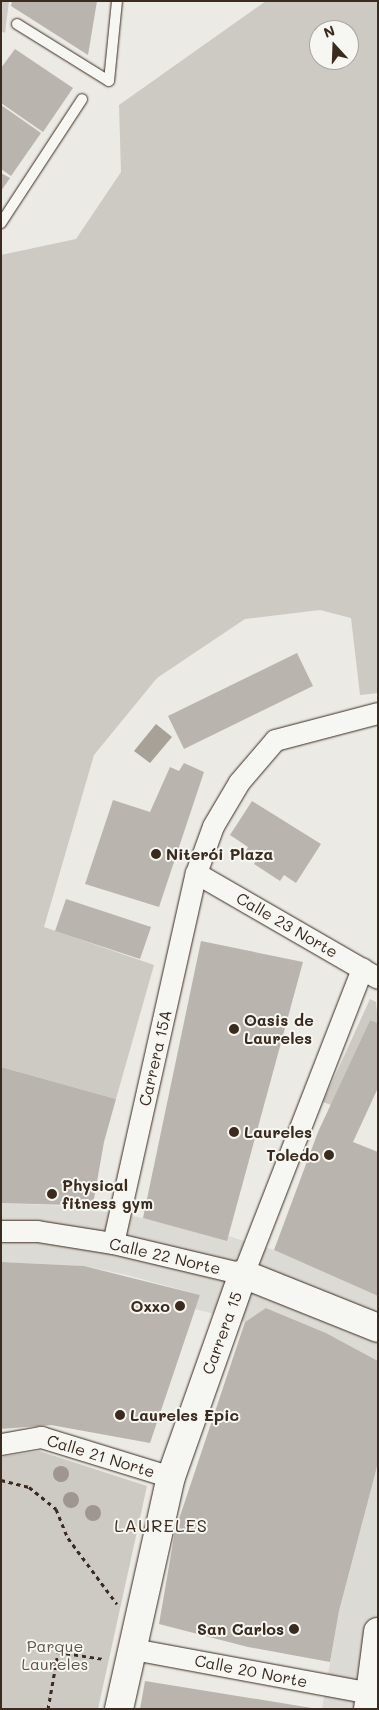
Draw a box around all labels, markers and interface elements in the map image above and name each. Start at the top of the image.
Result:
north arrow [309,20,359,70]
text: N [321,21,337,42]
place label: Niterói Plaza [166,844,273,864]
marker: Niterói Plaza [150,848,162,860]
street label: Calle 23 Norte [233,888,341,962]
street label: Carrera 15A [135,1008,175,1108]
place label: Oasis de Laureles [244,1010,314,1048]
marker: Oasis de Laureles [228,1023,240,1035]
place label: Laureles [244,1122,312,1142]
marker: Laureles [228,1126,240,1138]
place label: Toledo [266,1145,319,1165]
marker: Toledo [323,1149,335,1161]
place label: Physical fitness gym [62,1175,153,1213]
marker: Physical fitness gym [46,1188,58,1200]
street label: Calle 22 Norte [107,1234,223,1278]
street label: Carrera 15 [198,1289,246,1377]
place label: Oxxo [130,1296,170,1316]
marker: Oxxo [174,1300,186,1312]
place label: Laureles Epic [130,1405,239,1425]
marker: Laureles Epic [114,1409,126,1421]
street label: Calle 21 Norte [45,1430,157,1482]
district label: LAURELES [113,1514,209,1536]
place label: San Carlos [197,1619,284,1639]
marker: San Carlos [288,1623,300,1635]
park label: Parque Laureles [22,1636,88,1674]
street label: Calle 20 Norte [193,1651,309,1691]

